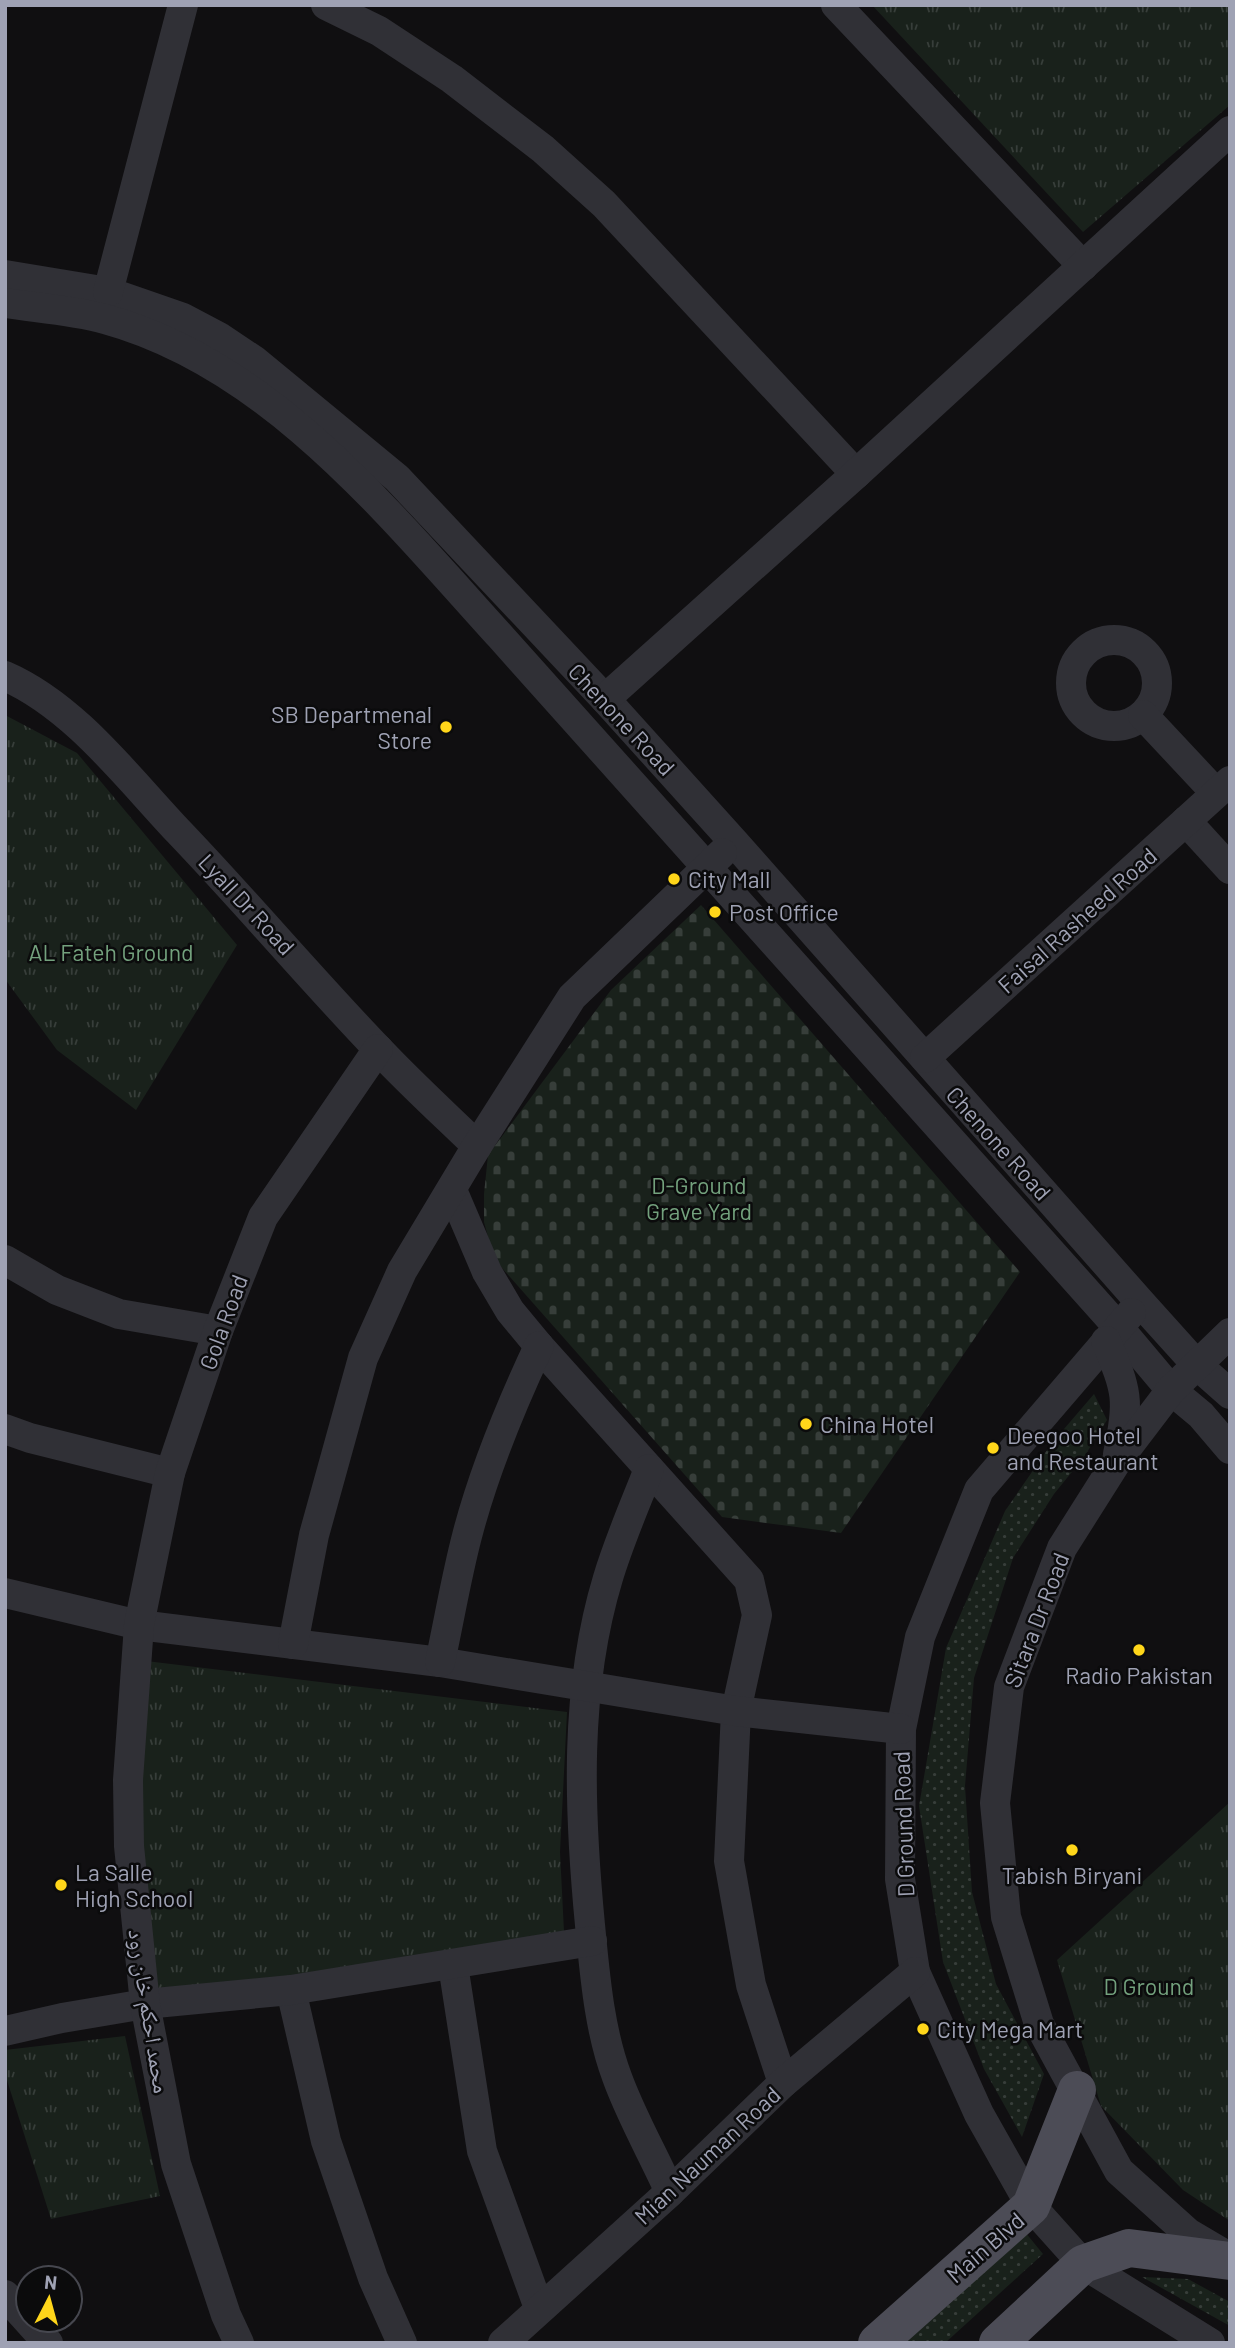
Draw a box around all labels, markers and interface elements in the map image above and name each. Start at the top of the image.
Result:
street label: Chenone Road [563,657,681,781]
place label: SB Departmenal Store [271,700,432,754]
marker: SB Departmenal Store [438,719,454,735]
street label: Faisal Rasheed Road [992,841,1162,999]
street label: Lyall Dr Road [193,848,301,960]
place label: City Mall [688,865,770,893]
marker: City Mall [666,871,682,887]
place label: Post Office [729,898,839,926]
marker: Post Office [707,904,723,920]
park label: AL Fateh Ground [29,938,193,966]
street label: Chenone Road [941,1080,1057,1206]
park label: D-Ground Grave Yard [646,1171,752,1225]
street label: Gola Road [193,1271,253,1373]
place label: China Hotel [820,1410,934,1438]
marker: China Hotel [798,1416,814,1432]
place label: Deegoo Hotel and Restaurant [1007,1421,1159,1475]
marker: Deegoo Hotel and Restaurant [985,1440,1001,1456]
street label: Sitara Dr Road [997,1549,1075,1691]
marker: Radio Pakistan [1131,1642,1147,1658]
place label: Radio Pakistan [1065,1661,1213,1689]
street label: D Ground Road [886,1750,920,1898]
marker: Tabish Biryani [1064,1842,1080,1858]
place label: La Salle High School [75,1858,193,1912]
place label: Tabish Biryani [1002,1861,1142,1889]
marker: La Salle High School [53,1877,69,1893]
street label: محمد احكم خان رود [120,1927,177,2096]
park label: D Ground [1104,1972,1194,2000]
place label: City Mega Mart [937,2015,1083,2043]
marker: City Mega Mart [915,2021,931,2037]
street label: Mian Nauman Road [628,2080,786,2230]
street label: Main Blvd [940,2206,1030,2288]
north arrow [14,2264,84,2334]
text: N [43,2269,58,2294]

